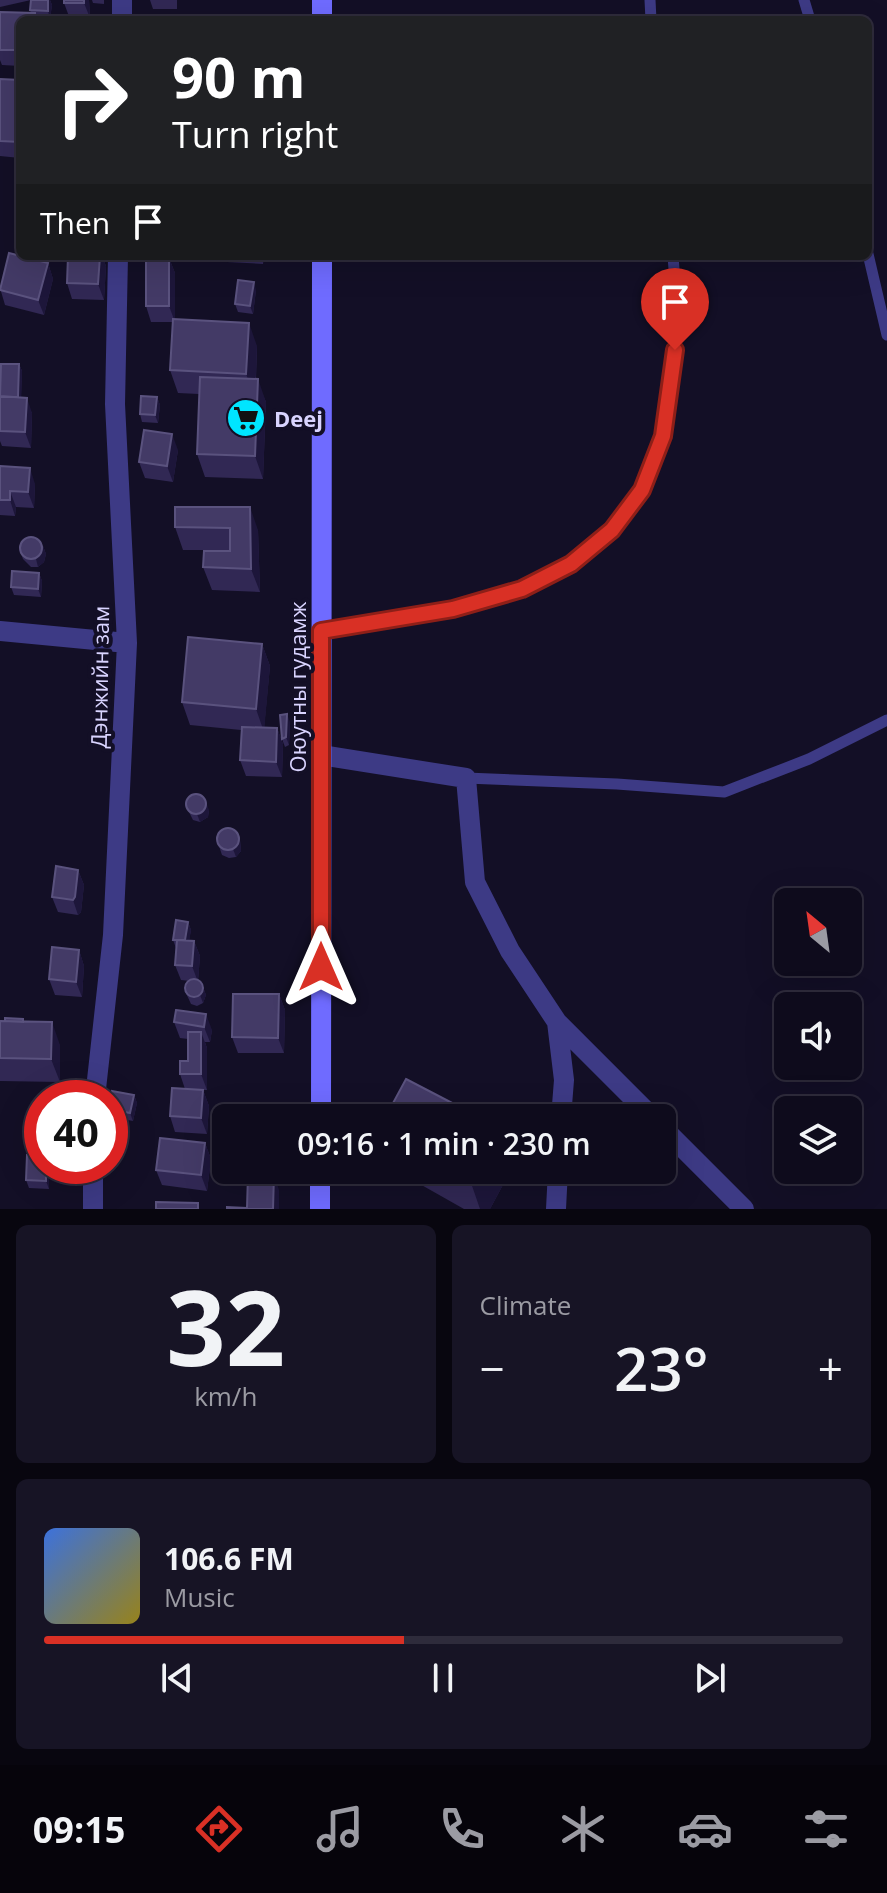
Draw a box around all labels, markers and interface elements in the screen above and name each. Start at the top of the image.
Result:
text: 90 m [172,38,306,114]
icon: right [40,48,144,152]
text: Turn right [172,110,338,159]
icon: arrive [126,200,170,244]
text: Then [40,202,110,243]
pin [641,268,709,350]
icon: arrive [653,280,697,324]
supermarket icon: Deej [225,397,267,439]
place label: Deej [274,403,323,433]
street label: Оюутны гудамж [282,601,312,772]
street label: Дэнжийн зам [83,605,115,749]
north arrow [774,888,862,976]
map controls [774,888,862,1184]
position arrow [279,925,363,1009]
button: sound [774,992,862,1080]
speed limit sign: 40 [24,1080,128,1184]
button: layers [774,1096,862,1184]
text: 09:16 · 1 min · 230 m [297,1123,591,1164]
text: 32 [166,1255,285,1396]
text: Climate [480,1287,571,1323]
text: 23° [614,1327,708,1409]
text: − [480,1338,505,1398]
text: + [818,1338,843,1398]
text: km/h [194,1378,257,1414]
text: 106.6 FM [164,1538,294,1579]
text: Music [164,1579,235,1615]
icon: previous [155,1656,199,1700]
icon: pause [421,1656,465,1700]
icon: next [688,1656,732,1700]
icon: directions [191,1801,247,1857]
icon: music [312,1801,368,1857]
icon: phone [434,1801,490,1857]
icon: climate [555,1801,611,1857]
icon: car [677,1801,733,1857]
icon: filters [798,1801,854,1857]
text: 09:15 [33,1805,125,1854]

